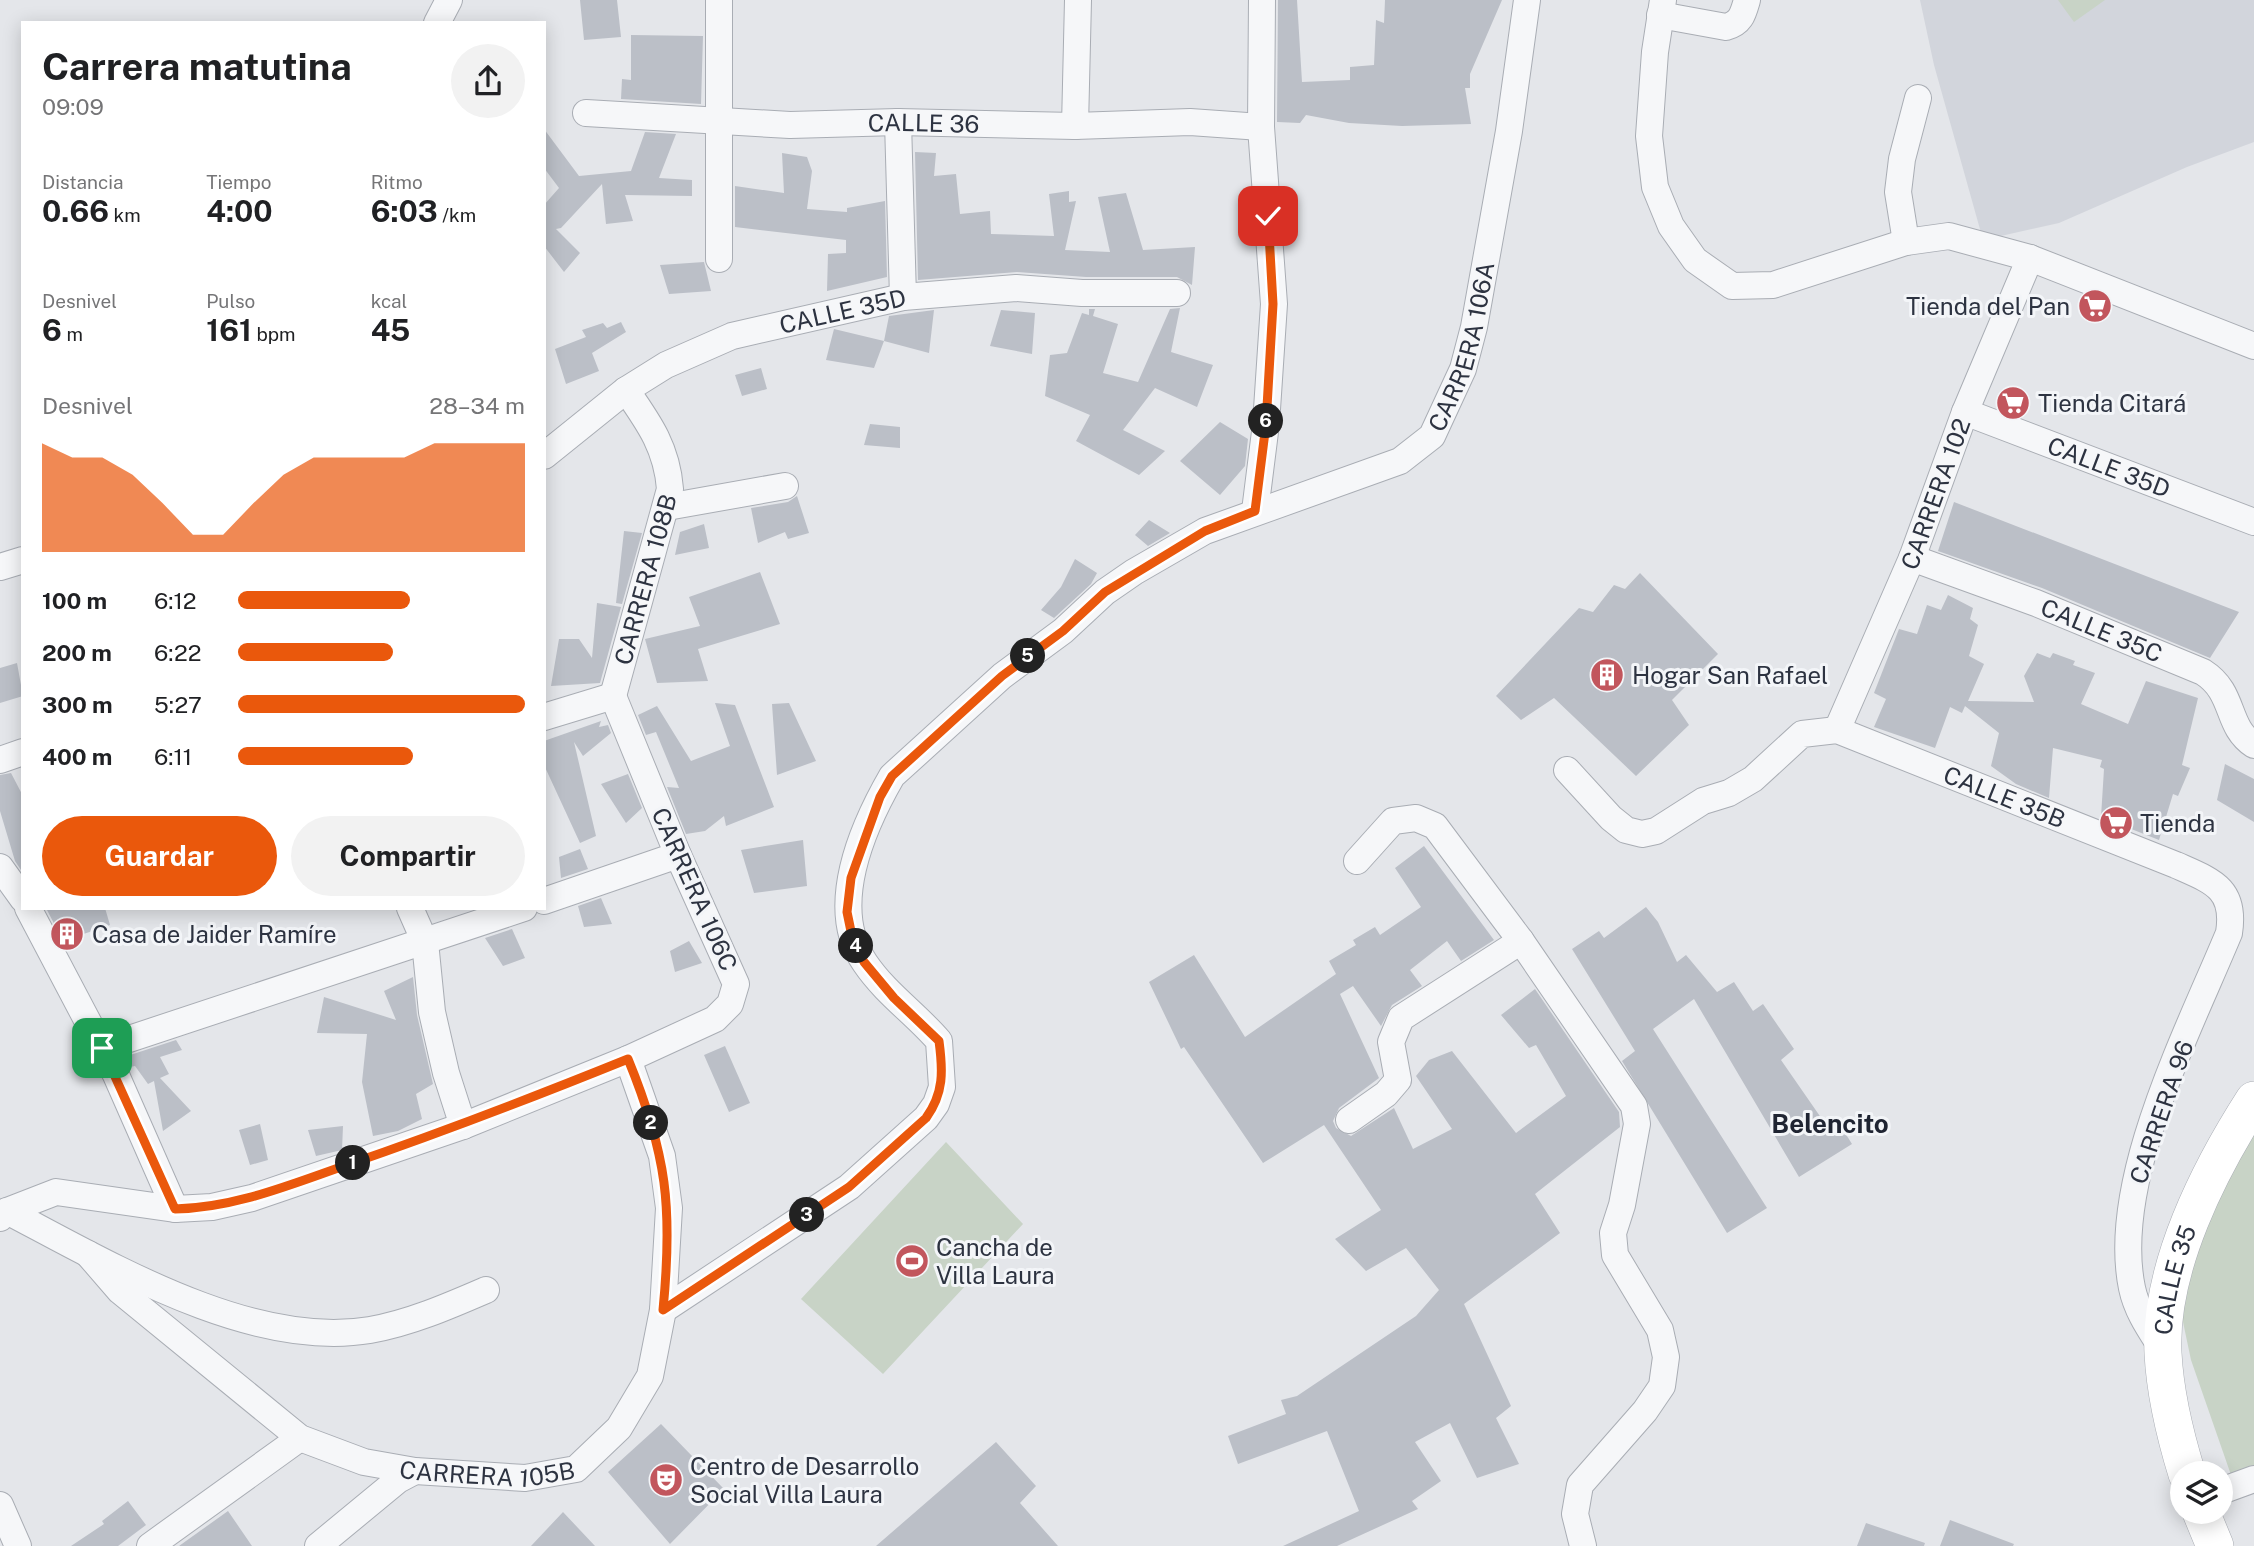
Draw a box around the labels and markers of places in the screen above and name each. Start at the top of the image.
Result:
pin [1238,186,1298,246]
supermarket icon: Tienda del Pan [2076,287,2114,325]
place label: Tienda del Pan [1906,292,2070,320]
supermarket icon: Tienda Citará [1994,384,2032,422]
place label: Tienda Citará [2038,389,2186,417]
pin: 6 [1248,404,1284,438]
pin: 5 [1010,638,1046,674]
building icon: Hogar San Rafael [1588,656,1626,694]
place label: Hogar San Rafael [1632,661,1828,689]
supermarket icon: Tienda [2097,804,2135,842]
place label: Tienda [2140,809,2215,837]
building icon: Casa de Jaider Ramíre [48,915,86,953]
place label: Casa de Jaider Ramíre [92,920,337,948]
pin: 4 [838,928,874,964]
pin [72,1018,132,1078]
pin: 2 [634,1106,668,1140]
pin: 1 [336,1146,370,1180]
pin: 3 [790,1198,824,1232]
place label: Cancha de Villa Laura [936,1233,1054,1289]
sports icon: Cancha de Villa Laura [893,1242,931,1280]
place label: Centro de Desarrollo Social Villa Laura [690,1452,919,1508]
theatre icon: Centro de Desarrollo Social Villa Laura [647,1461,685,1499]

